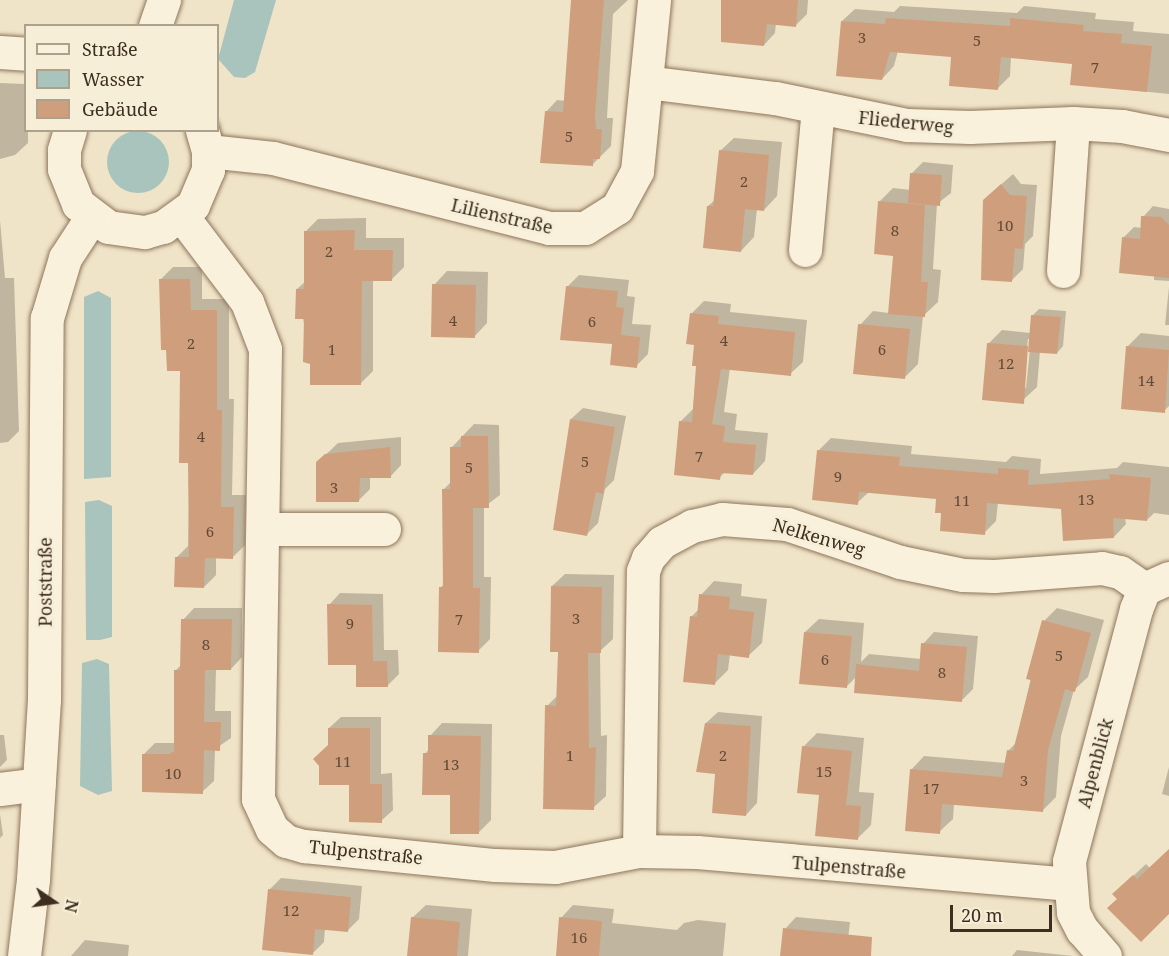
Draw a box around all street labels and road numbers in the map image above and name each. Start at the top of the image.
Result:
street label: Fliederweg [857,106,955,138]
street label: Lilienstraße [449,194,555,238]
street label: Nelkenweg [770,514,868,560]
street label: Poststraße [34,537,56,627]
street label: Alpenblick [1073,716,1117,810]
street label: Tulpenstraße [308,835,424,869]
street label: Tulpenstraße [791,851,907,883]

